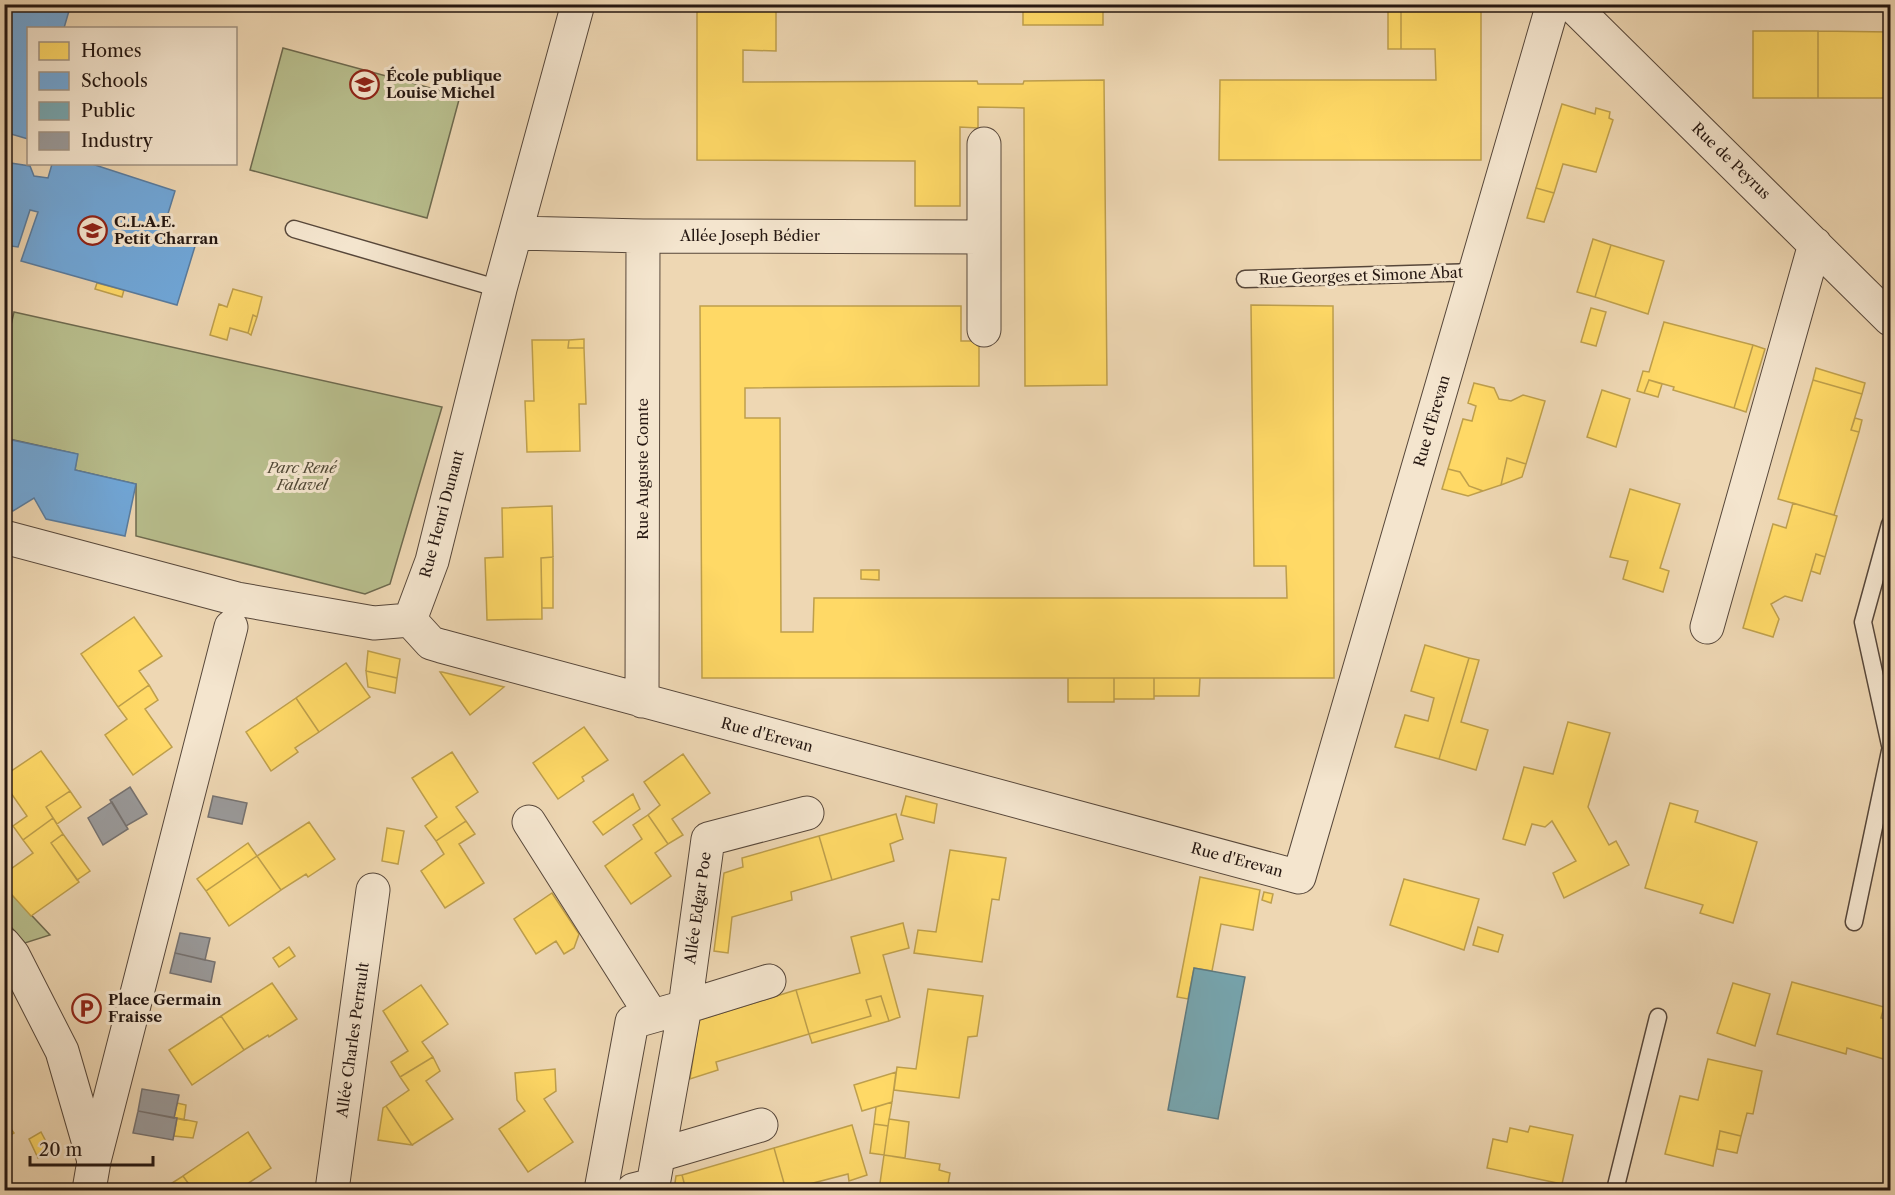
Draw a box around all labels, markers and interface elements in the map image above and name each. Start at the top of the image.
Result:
legend [27,27,237,165]
text: Homes [81,40,142,62]
place label: École publique Louise Michel [386,66,502,102]
school or university icon: École publique Louise Michel [349,69,381,101]
text: Schools [81,70,148,92]
text: Public [81,100,135,122]
street label: Rue de Peyrus [1688,118,1775,203]
text: Industry [81,130,154,152]
place label: C.L.A.E. Petit Charran [114,212,219,248]
school or university icon: C.L.A.E. Petit Charran [77,215,109,247]
street label: Allée Joseph Bédier [679,226,821,245]
street label: Rue Georges et Simone Abat [1259,262,1464,289]
street label: Rue d'Erevan [1409,372,1454,469]
street label: Rue Auguste Comte [633,398,652,540]
street label: Rue Henri Dunant [415,447,468,580]
park label: Parc René Falavel [266,458,338,494]
street label: Rue d'Erevan [719,713,816,756]
street label: Rue d'Erevan [1189,838,1286,881]
street label: Allée Edgar Poe [680,851,715,966]
street label: Allée Charles Perrault [332,960,373,1120]
place label: Place Germain Fraisse [108,990,222,1026]
parking icon: Place Germain Fraisse [71,993,103,1025]
scale bar [30,1129,153,1167]
text: 20 m [39,1139,83,1161]

